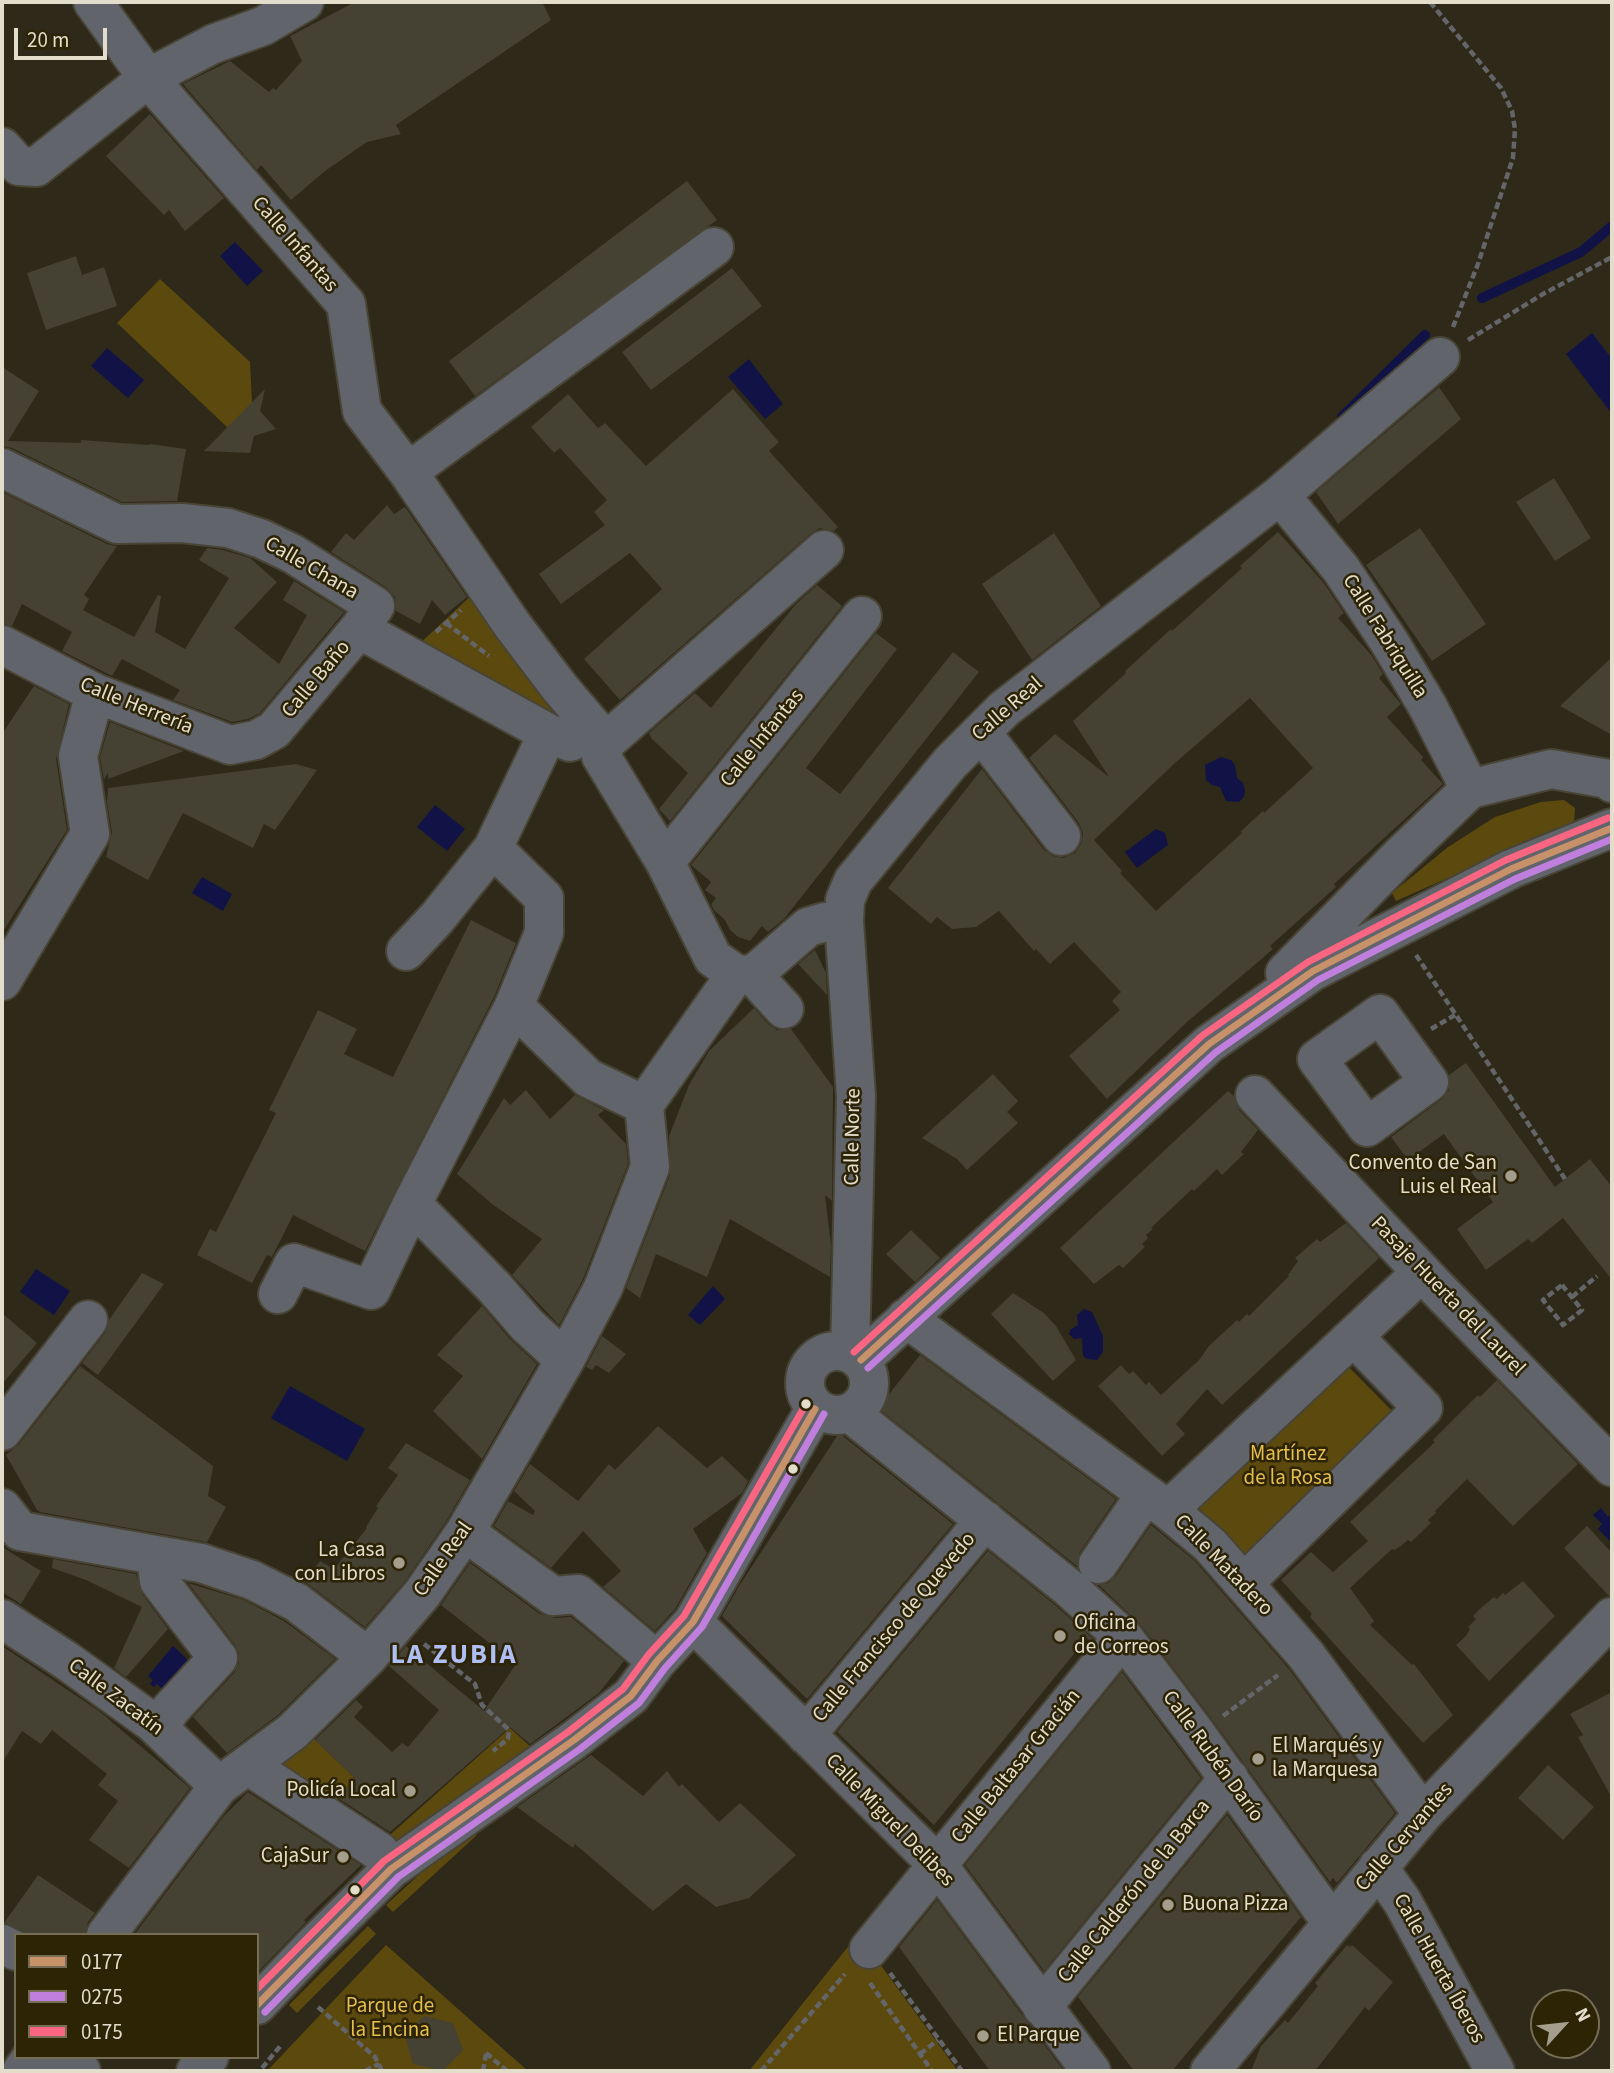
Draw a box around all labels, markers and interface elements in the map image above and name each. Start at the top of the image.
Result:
scale bar [18,14,110,58]
text: 20 m [27,25,69,55]
street label: Calle Infantas [246,192,342,298]
street label: Calle Chana [260,532,362,606]
street label: Calle Fabriquilla [1336,570,1432,704]
street label: Calle Baño [277,636,357,724]
street label: Calle Real [967,672,1049,748]
street label: Calle Herrería [76,673,196,741]
street label: Calle Infantas [716,685,810,793]
street label: Calle Norte [841,1088,867,1186]
place label: Convento de San Luis el Real [1349,1151,1497,1201]
marker: Convento de San Luis el Real [1503,1168,1519,1184]
street label: Pasaje Huerta del Laurel [1364,1212,1530,1382]
unlabelled marker [799,1397,813,1411]
park label: Martínez de la Rosa [1244,1442,1332,1492]
unlabelled marker [786,1462,800,1476]
street label: Calle Matadero [1168,1510,1278,1622]
street label: Calle Real [409,1518,479,1602]
street label: Calle Francisco de Quevedo [808,1528,982,1728]
place label: La Casa con Libros [295,1538,385,1588]
marker: La Casa con Libros [391,1555,407,1571]
place label: Oficina de Correos [1074,1611,1169,1661]
marker: Oficina de Correos [1052,1628,1068,1644]
district label: LA ZUBIA [392,1640,516,1674]
street label: Calle Zacatín [62,1654,168,1742]
street label: Calle Baltasar Gracián [947,1685,1087,1849]
street label: Calle Rubén Darío [1156,1686,1268,1828]
place label: El Marqués y la Marquesa [1272,1734,1382,1784]
street label: Calle Miguel Delibes [819,1749,959,1893]
marker: El Marqués y la Marquesa [1250,1751,1266,1767]
place label: Policía Local [287,1778,396,1804]
street label: Calle Cervantes [1351,1779,1459,1897]
marker: Policía Local [402,1783,418,1799]
street label: Calle Calderón de la Barca [1053,1795,1217,1989]
place label: CajaSur [261,1844,329,1870]
marker: CajaSur [335,1849,351,1865]
unlabelled marker [348,1883,362,1897]
street label: Calle Huerta Íberos [1387,1890,1489,2048]
place label: Buona Pizza [1182,1892,1288,1918]
marker: Buona Pizza [1160,1897,1176,1913]
legend [14,1933,259,2059]
text: 0177 [81,1947,123,1977]
text: 0275 [81,1982,123,2012]
north arrow [1530,1989,1600,2059]
park label: Parque de la Encina [346,1994,434,2044]
text: N [1567,2003,1597,2027]
text: 0175 [81,2017,123,2047]
place label: El Parque [997,2023,1080,2049]
marker: El Parque [975,2028,991,2044]

